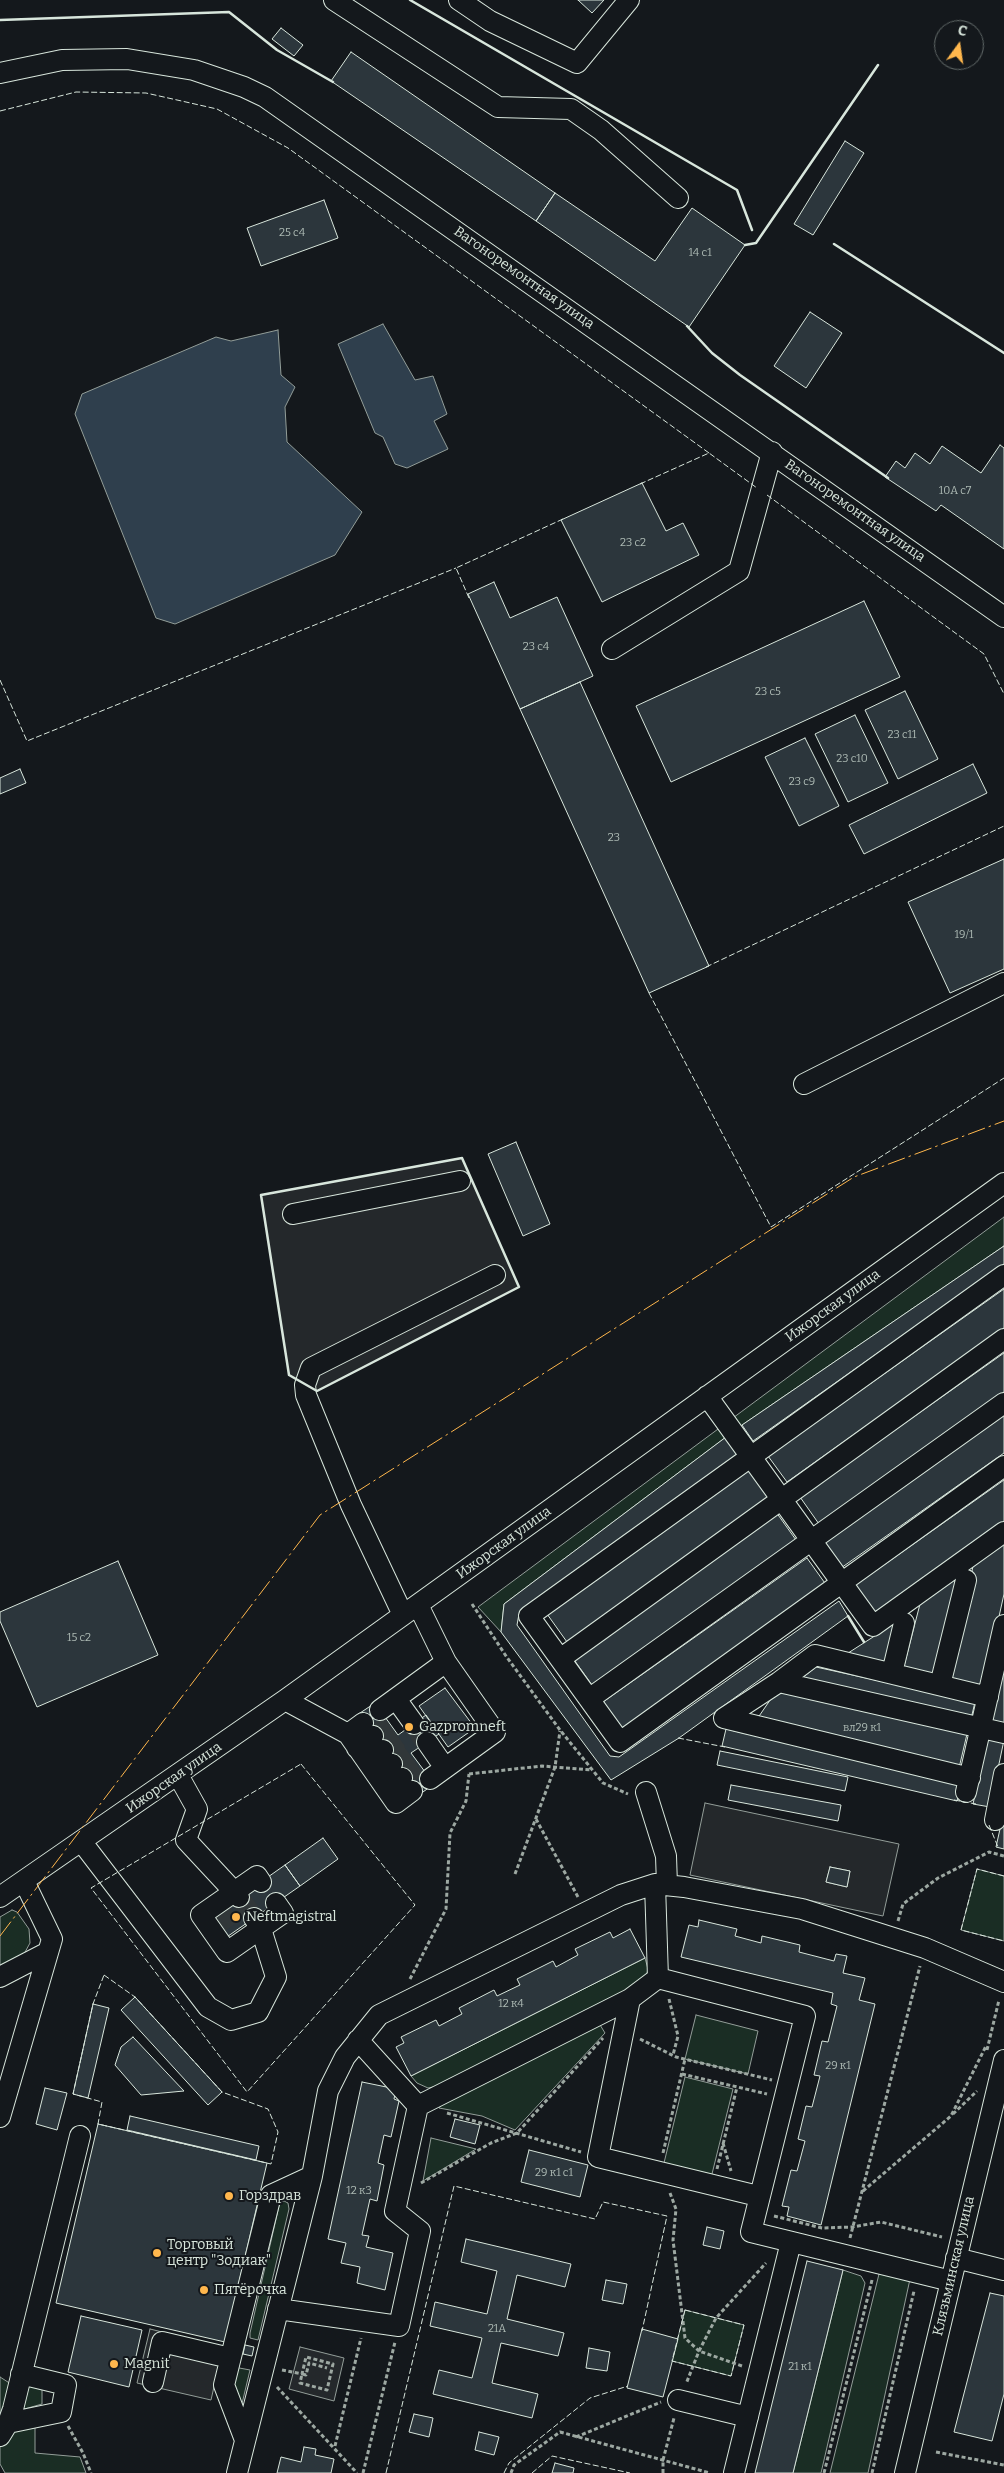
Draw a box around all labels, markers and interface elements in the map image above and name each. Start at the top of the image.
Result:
north arrow [934,20,984,70]
text: С [956,22,969,40]
street label: Вагоноремонтная улица [451,223,597,333]
house number: 25 с4 [279,226,305,240]
house number: 14 с1 [688,246,712,260]
street label: Вагоноремонтная улица [782,456,928,566]
house number: 10А с7 [939,484,971,498]
house number: 23 с2 [620,536,646,550]
house number: 23 с4 [523,640,549,654]
house number: 23 с5 [755,685,781,699]
house number: 23 с11 [887,728,917,742]
house number: 23 с10 [836,752,868,766]
house number: 23 с9 [789,775,815,789]
house number: 23 [608,831,620,845]
house number: 19/1 [955,928,973,942]
street label: Ижорская улица [782,1266,884,1346]
street label: Ижорская улица [453,1503,555,1583]
house number: 15 с2 [67,1631,91,1645]
place label: Gazpromneft [419,1719,506,1735]
marker: Gazpromneft [403,1721,415,1733]
house number: вл29 к1 [843,1721,881,1735]
street label: Ижорская улица [123,1739,225,1817]
place label: Neftmagistral [246,1909,337,1925]
marker: Neftmagistral [230,1911,242,1923]
house number: 12 к4 [498,1997,524,2011]
house number: 29 к1 [825,2059,851,2073]
house number: 29 к1 с1 [535,2166,573,2180]
house number: 12 к3 [346,2184,372,2198]
place label: Горздрав [239,2188,301,2204]
marker: Горздрав [223,2190,235,2202]
street label: Клязьминская улица [930,2194,978,2338]
place label: Торговый центр "Зодиак" [167,2237,271,2270]
marker: Торговый центр "Зодиак" [151,2247,163,2259]
place label: Пятёрочка [214,2282,287,2298]
marker: Пятёрочка [198,2284,210,2296]
house number: 21А [488,2322,506,2336]
place label: Magnit [124,2356,170,2372]
marker: Magnit [108,2358,120,2370]
house number: 21 к1 [788,2360,812,2374]

